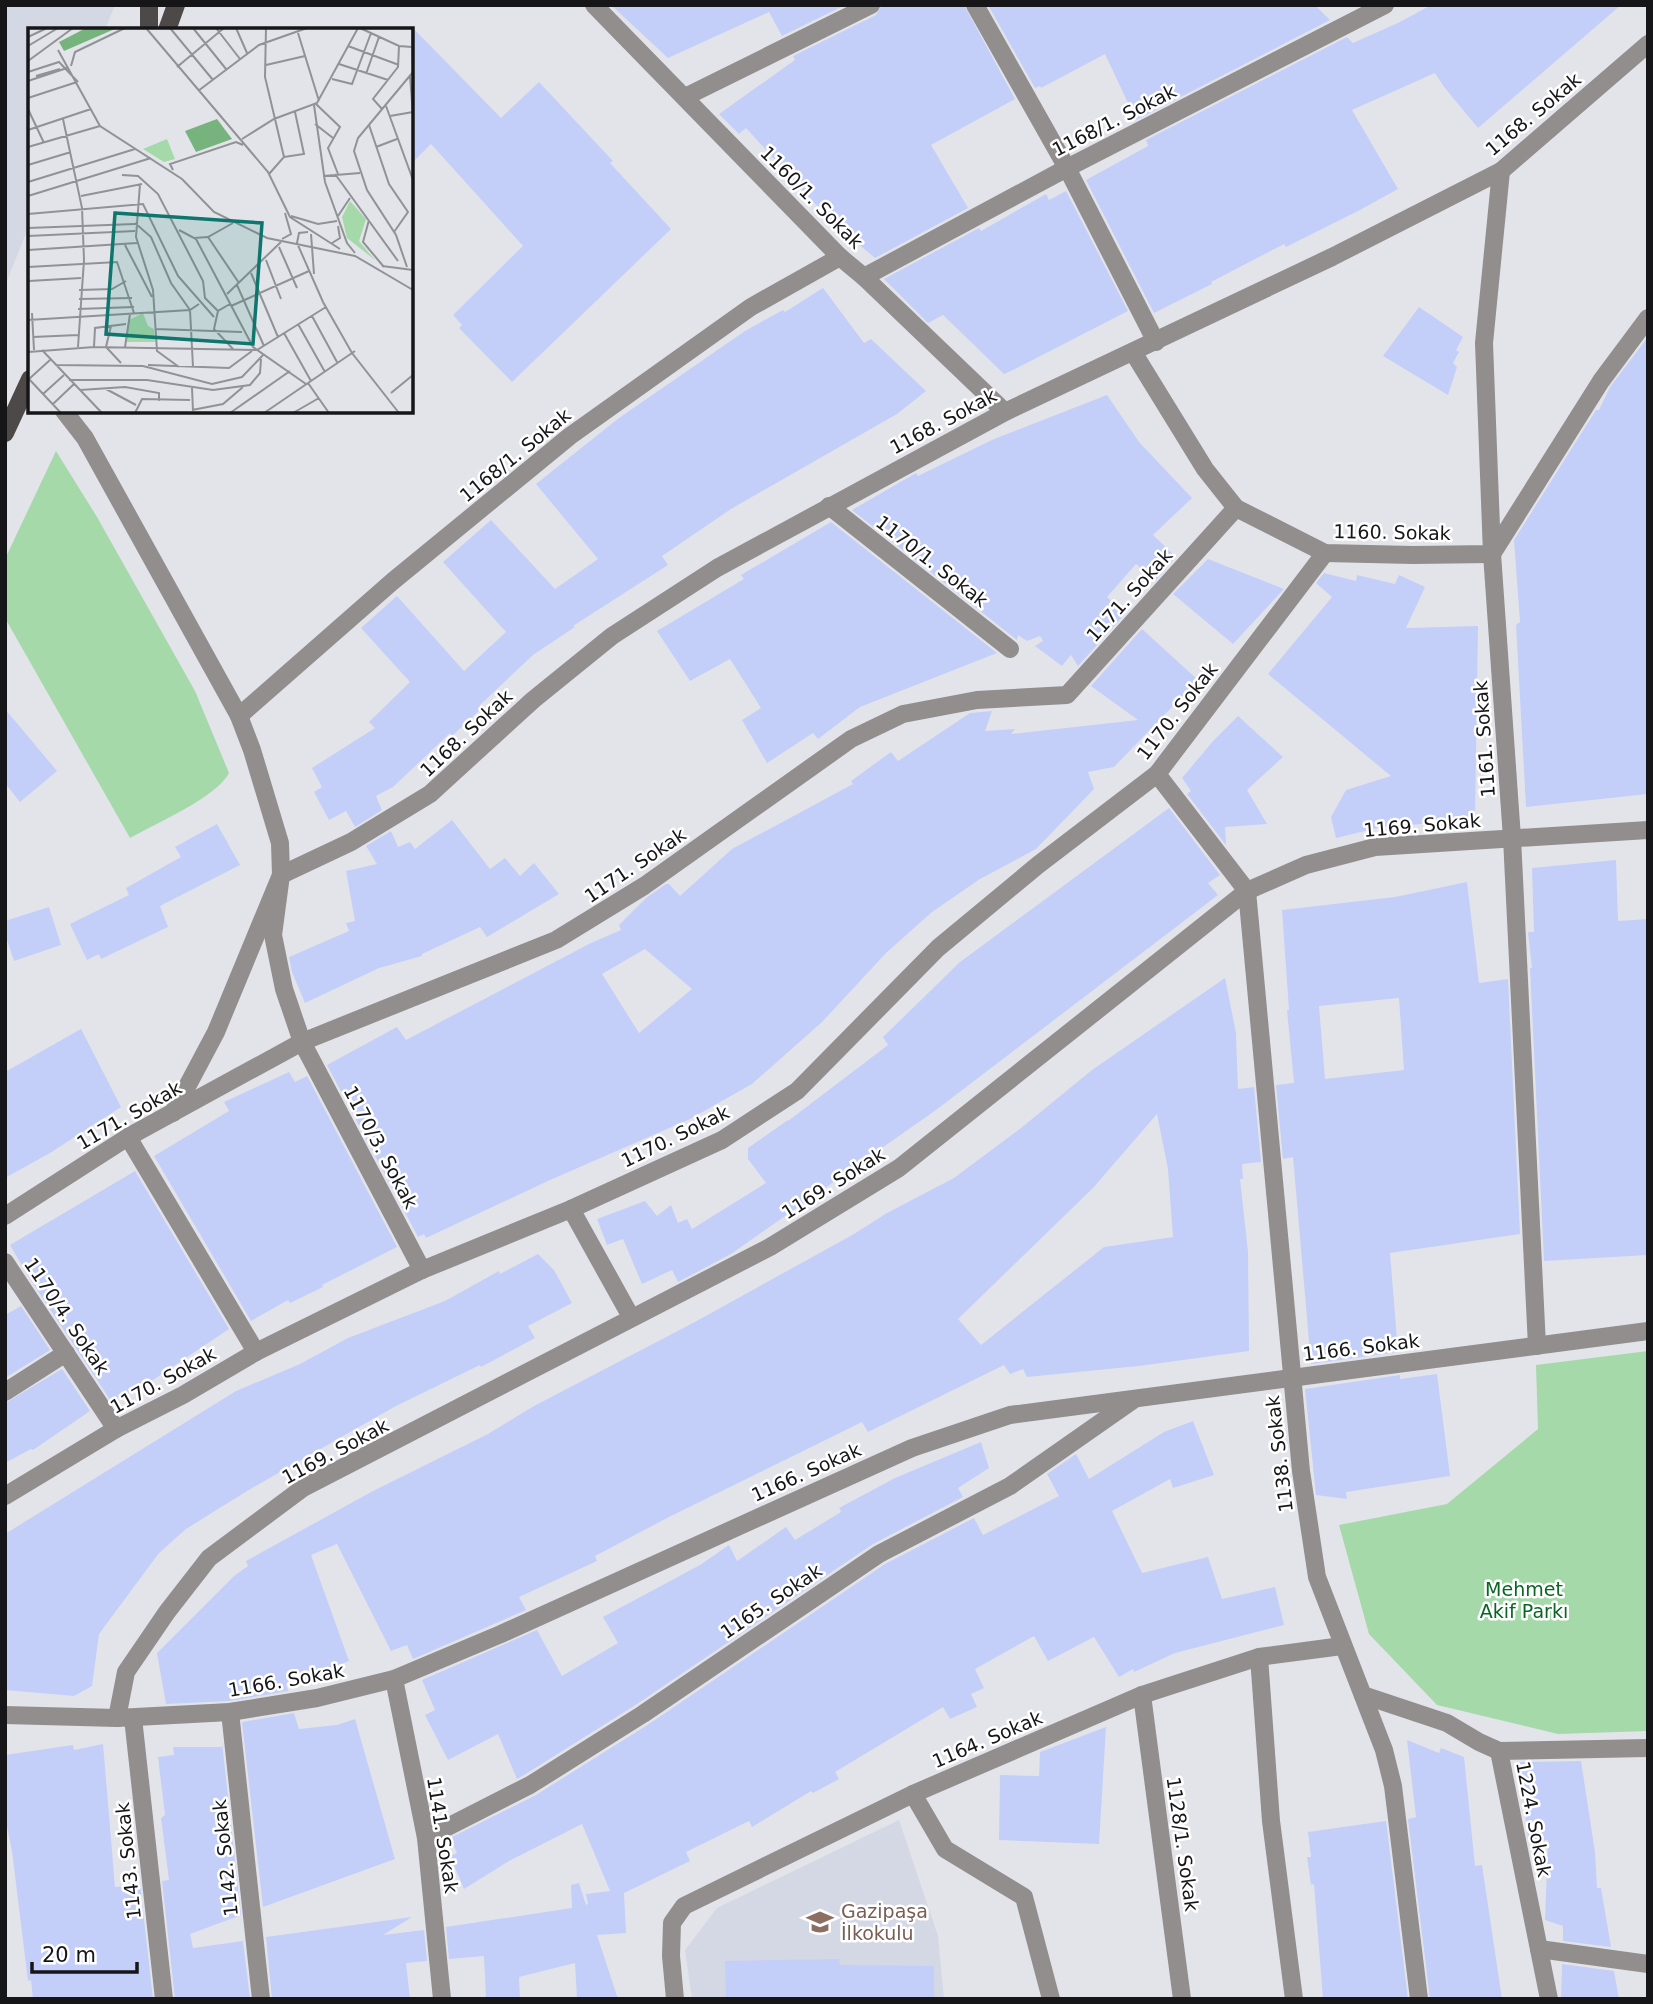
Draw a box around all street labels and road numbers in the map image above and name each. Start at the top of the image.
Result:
street label: 1168. Sokak [1481,68,1585,160]
street label: 1168/1. Sokak [1048,79,1180,161]
street label: 1160/1. Sokak [756,141,868,253]
street label: 1168. Sokak [886,384,1000,458]
street label: 1168/1. Sokak [455,404,575,506]
street label: 1170/1. Sokak [872,510,992,612]
street label: 1160. Sokak [1333,520,1451,544]
street label: 1171. Sokak [1082,544,1176,646]
street label: 1170. Sokak [1132,658,1222,764]
street label: 1161. Sokak [1469,680,1499,798]
street label: 1168. Sokak [416,685,516,781]
street label: 1169. Sokak [1363,809,1481,841]
street label: 1171. Sokak [580,823,690,907]
street label: 1171. Sokak [73,1076,185,1154]
street label: 1170/3. Sokak [339,1082,423,1212]
street label: 1170. Sokak [617,1100,733,1172]
street label: 1169. Sokak [777,1143,889,1223]
street label: 1170/4. Sokak [20,1254,114,1378]
street label: 1166. Sokak [1301,1329,1421,1365]
street label: 1170. Sokak [106,1342,220,1418]
street label: 1138. Sokak [1261,1394,1297,1514]
street label: 1169. Sokak [278,1414,392,1488]
street label: 1166. Sokak [748,1438,864,1506]
street label: 1165. Sokak [716,1559,826,1643]
street label: 1166. Sokak [226,1659,346,1701]
street label: 1164. Sokak [929,1706,1045,1772]
street label: 1224. Sokak [1512,1759,1556,1879]
street label: 1141. Sokak [423,1775,463,1895]
street label: 1128/1. Sokak [1163,1775,1203,1913]
street label: 1142. Sokak [208,1798,242,1918]
street label: 1143. Sokak [111,1801,145,1921]

